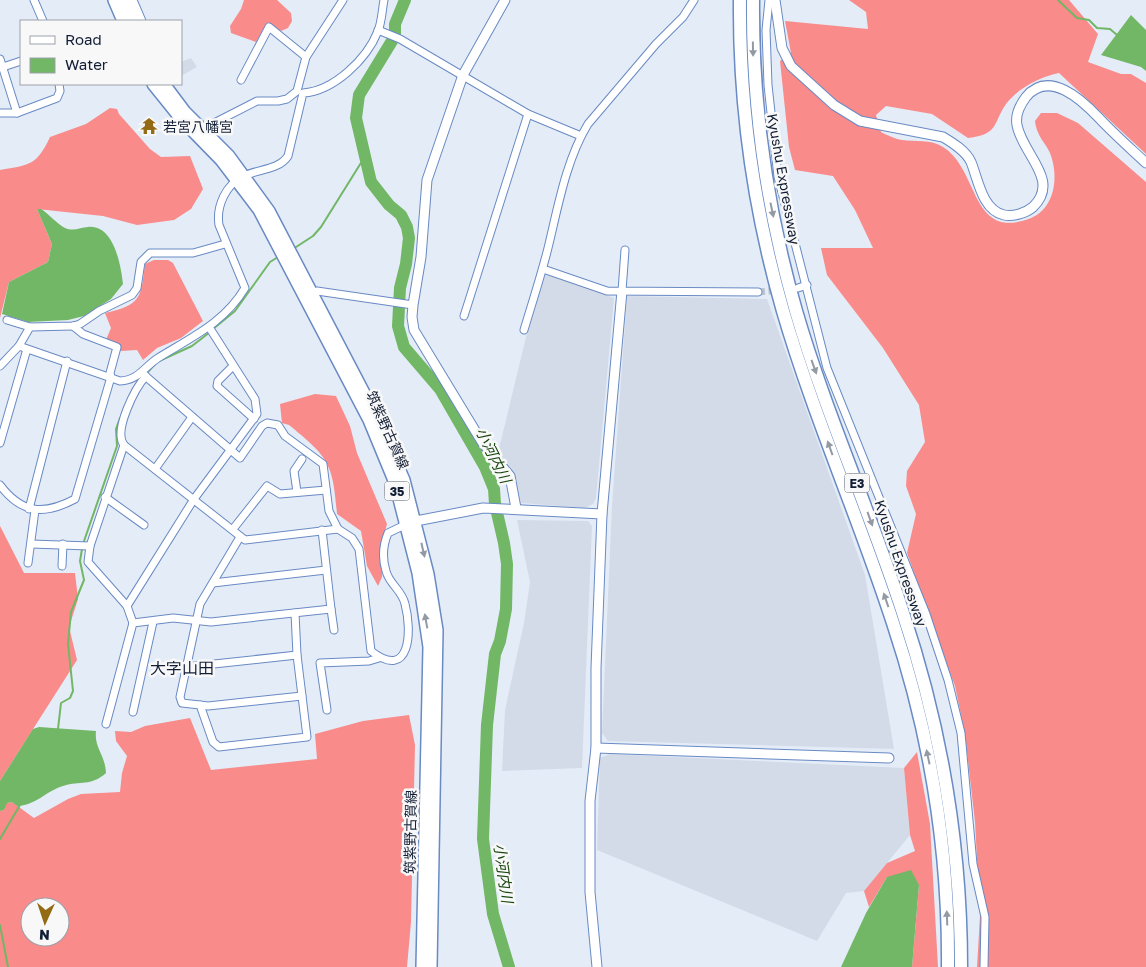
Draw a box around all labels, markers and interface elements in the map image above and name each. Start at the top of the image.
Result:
legend [20,20,182,85]
text: Road [65,30,102,48]
one-way arrow [749,41,757,57]
text: Water [65,55,108,73]
street label: Kyushu Expressway [764,112,804,246]
temple icon: 若宮八幡宮 [139,116,159,136]
place label: 若宮八幡宮 [163,118,233,135]
one-way arrow [768,202,776,218]
one-way arrow [811,359,818,374]
street label: 筑紫野古賀線 [363,388,413,472]
water label: 小河内川 [473,424,516,488]
one-way arrow [826,440,834,455]
road number: E3 [844,473,870,492]
road number: 35 [384,482,410,501]
street label: Kyushu Expressway [871,497,931,629]
one-way arrow [866,512,874,527]
one-way arrow [419,542,427,557]
one-way arrow [882,593,889,608]
one-way arrow [422,613,430,629]
district label: 大字山田 [150,658,214,678]
one-way arrow [924,750,932,765]
street label: 筑紫野古賀線 [401,790,419,874]
water label: 小河内川 [491,842,517,906]
north arrow [20,897,70,947]
one-way arrow [943,910,951,926]
text: N [39,927,50,944]

